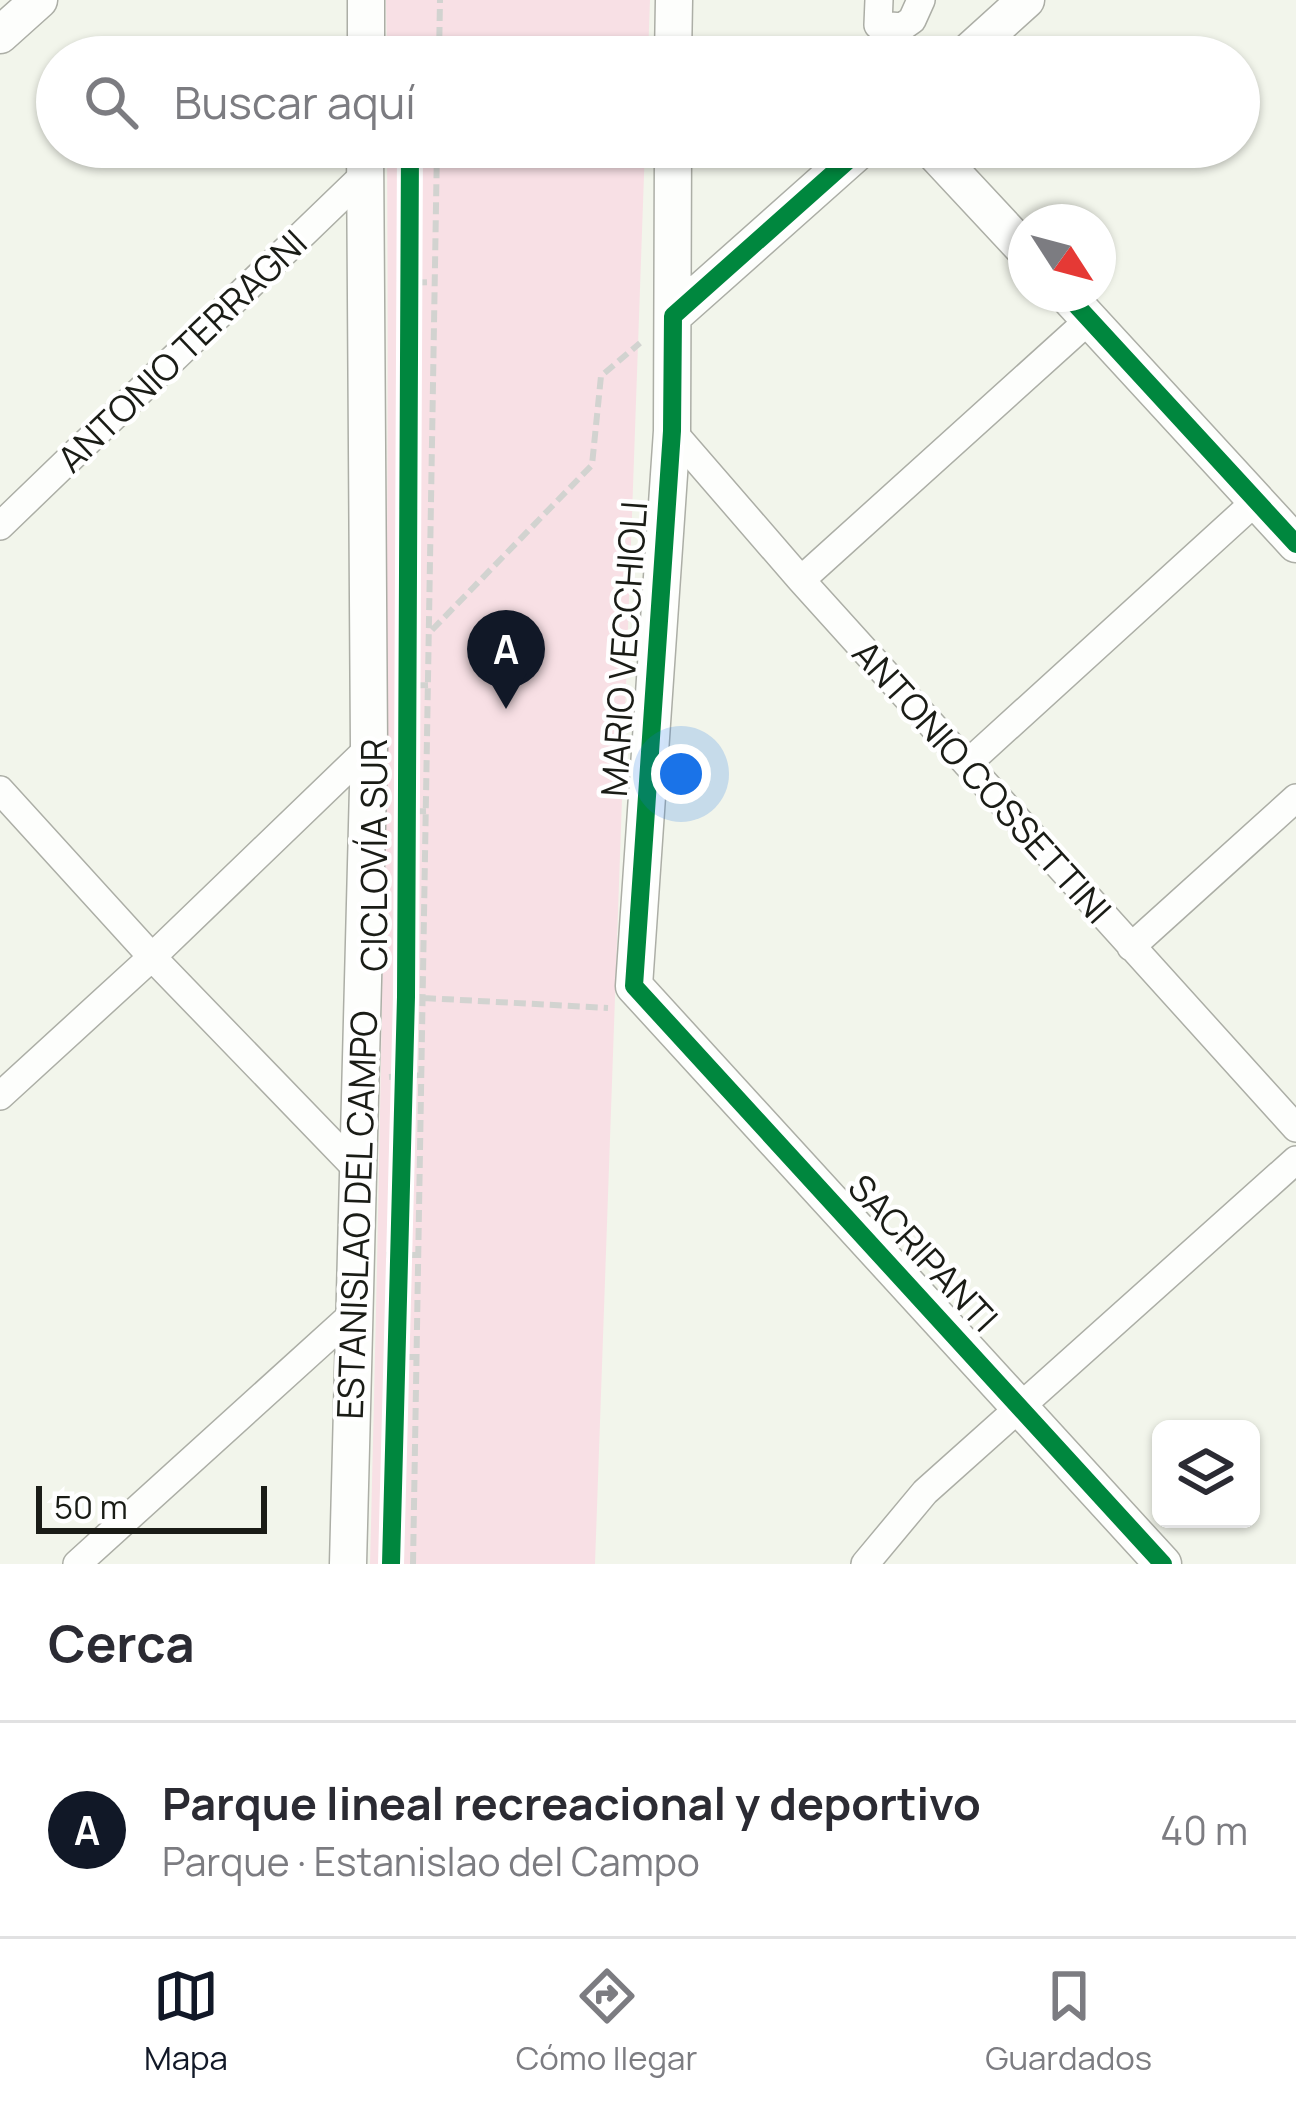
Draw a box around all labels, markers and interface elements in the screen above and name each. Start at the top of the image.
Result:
search box [36,36,1260,168]
icon: search [78,69,144,135]
text: Buscar aquí [174,71,416,133]
north arrow [1008,204,1116,312]
street label: ANTONIO TERRAGNI [46,219,317,483]
street label: MARIO VECCHIOLI [589,500,658,798]
pin: A [467,610,545,709]
street label: ANTONIO COSSETTINI [842,630,1123,934]
street label: CICLOVÍA SUR [349,739,398,971]
your location [651,744,711,804]
street label: ESTANISLAO DEL CAMPO [325,1010,388,1420]
street label: SACRIPANTI [838,1163,1009,1342]
map controls [1152,1420,1260,1528]
button: layers [1152,1420,1260,1528]
scale bar [36,1480,267,1533]
text: 50 m [54,1484,128,1529]
text: Cerca [48,1608,195,1677]
text: Parque lineal recreacional y deportivo [162,1772,981,1834]
text: A [74,1803,100,1857]
text: 40 m [1160,1803,1248,1857]
text: Parque · Estanislao del Campo [162,1834,700,1888]
tab: Mapa [144,1963,228,2080]
tab: Cómo llegar [516,1963,697,2080]
tab: Guardados [985,1963,1152,2080]

